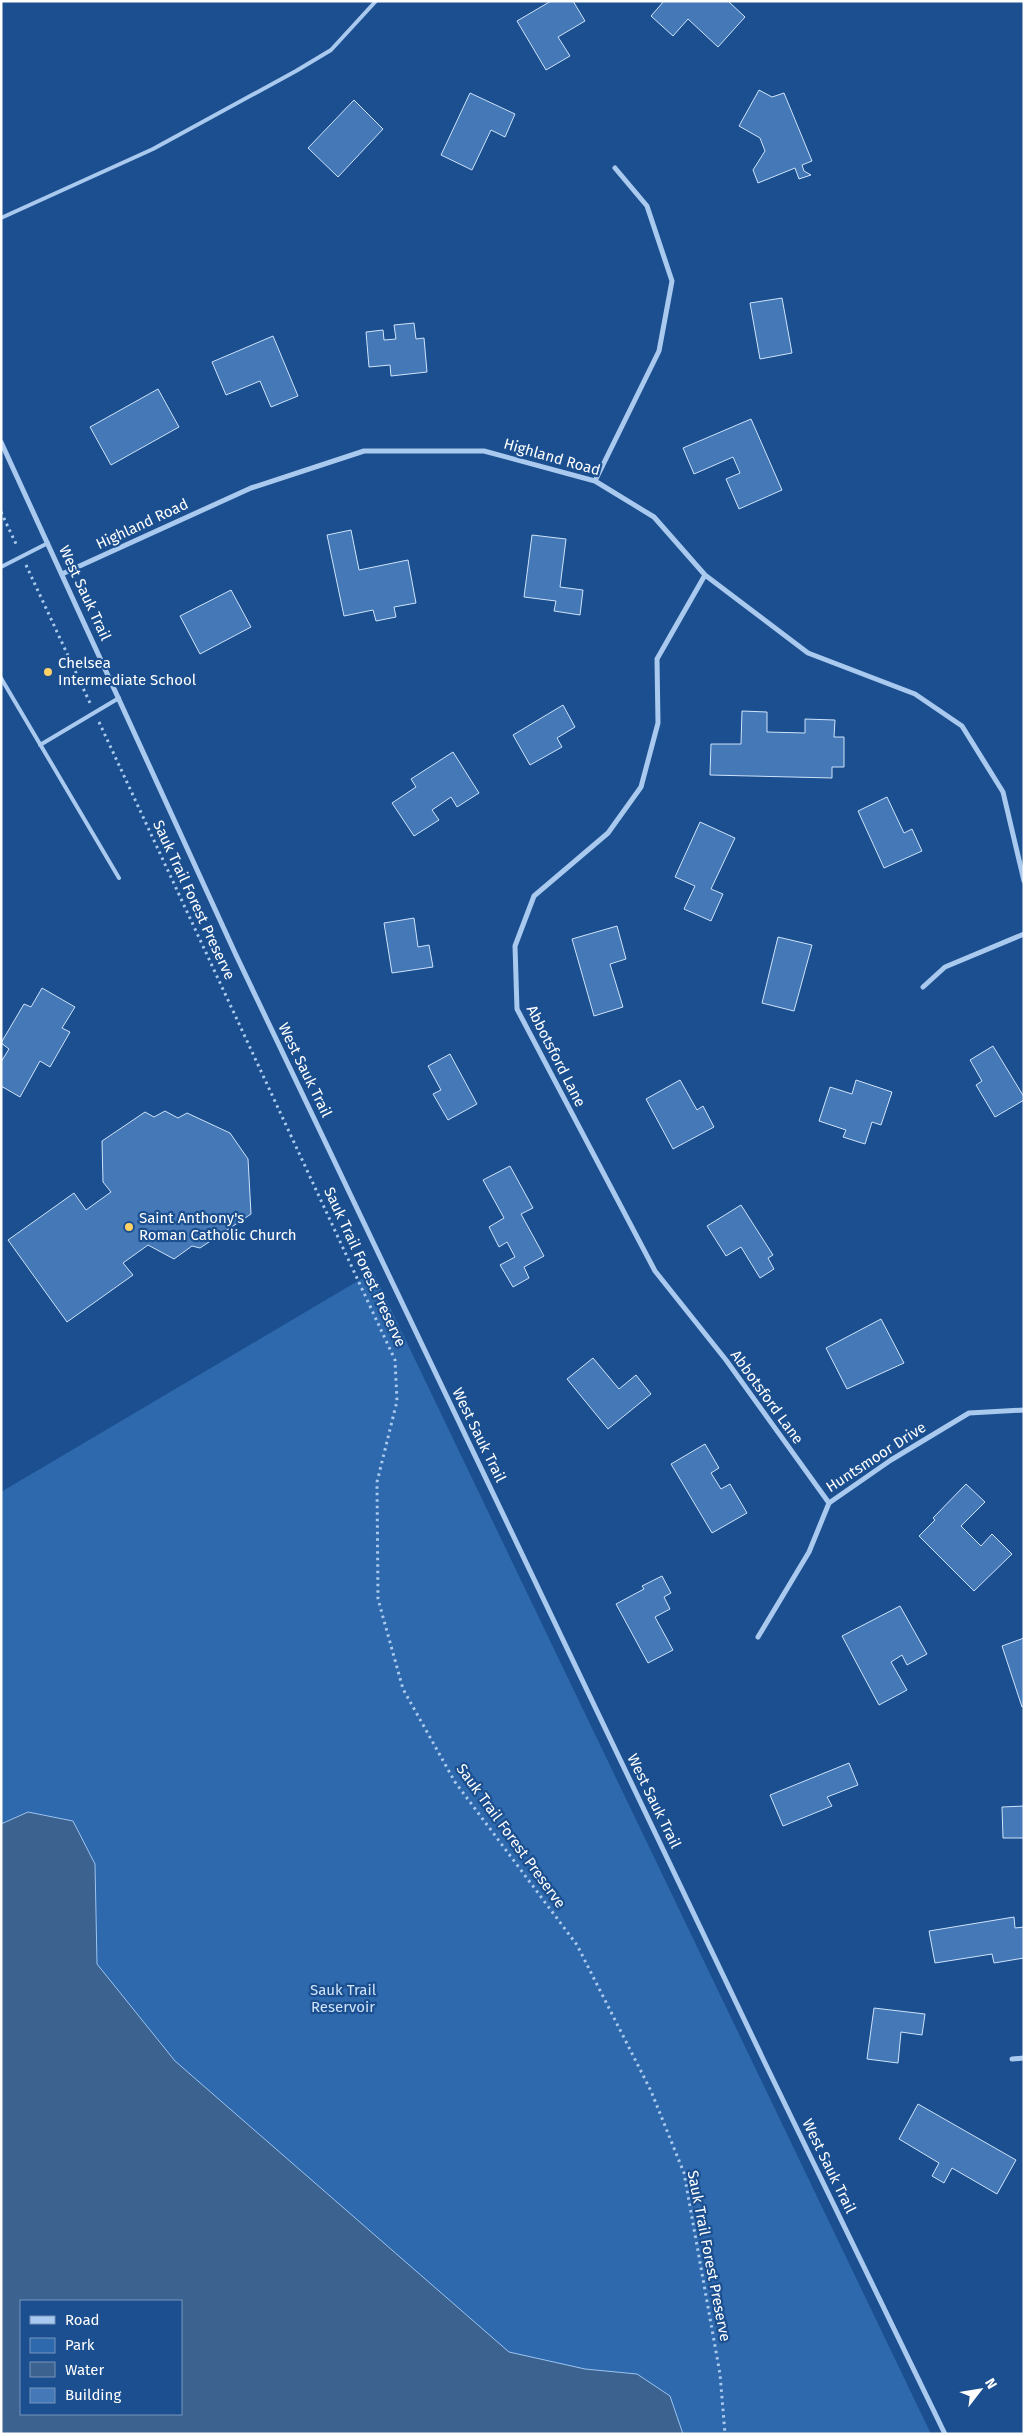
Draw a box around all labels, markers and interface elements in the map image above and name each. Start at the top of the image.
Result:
street label: Highland Road [502,435,602,479]
street label: Highland Road [93,495,191,553]
street label: West Sauk Trail [55,543,115,644]
place label: Chelsea Intermediate School [58,654,197,689]
marker: Chelsea Intermediate School [42,666,54,678]
street label: Sauk Trail Forest Preserve [149,817,239,983]
street label: Abbotsford Lane [523,1002,589,1110]
street label: West Sauk Trail [274,1020,336,1121]
street label: Sauk Trail Forest Preserve [320,1184,410,1350]
place label: Saint Anthony's Roman Catholic Church [139,1209,297,1244]
marker: Saint Anthony's Roman Catholic Church [123,1221,135,1233]
street label: Abbotsford Lane [727,1346,807,1448]
street label: West Sauk Trail [448,1385,510,1486]
street label: Huntsmoor Drive [823,1418,929,1496]
street label: West Sauk Trail [623,1751,685,1852]
street label: Sauk Trail Forest Preserve [453,1760,569,1912]
park label: Sauk Trail Reservoir [310,1981,377,2016]
street label: West Sauk Trail [798,2116,860,2217]
street label: Sauk Trail Forest Preserve [684,2169,734,2343]
legend [20,2300,182,2415]
text: Road [65,2311,100,2329]
text: Park [65,2336,95,2354]
text: Water [65,2361,104,2379]
north arrow [955,2365,1005,2415]
text: N [981,2375,1000,2392]
text: Building [65,2386,121,2404]

